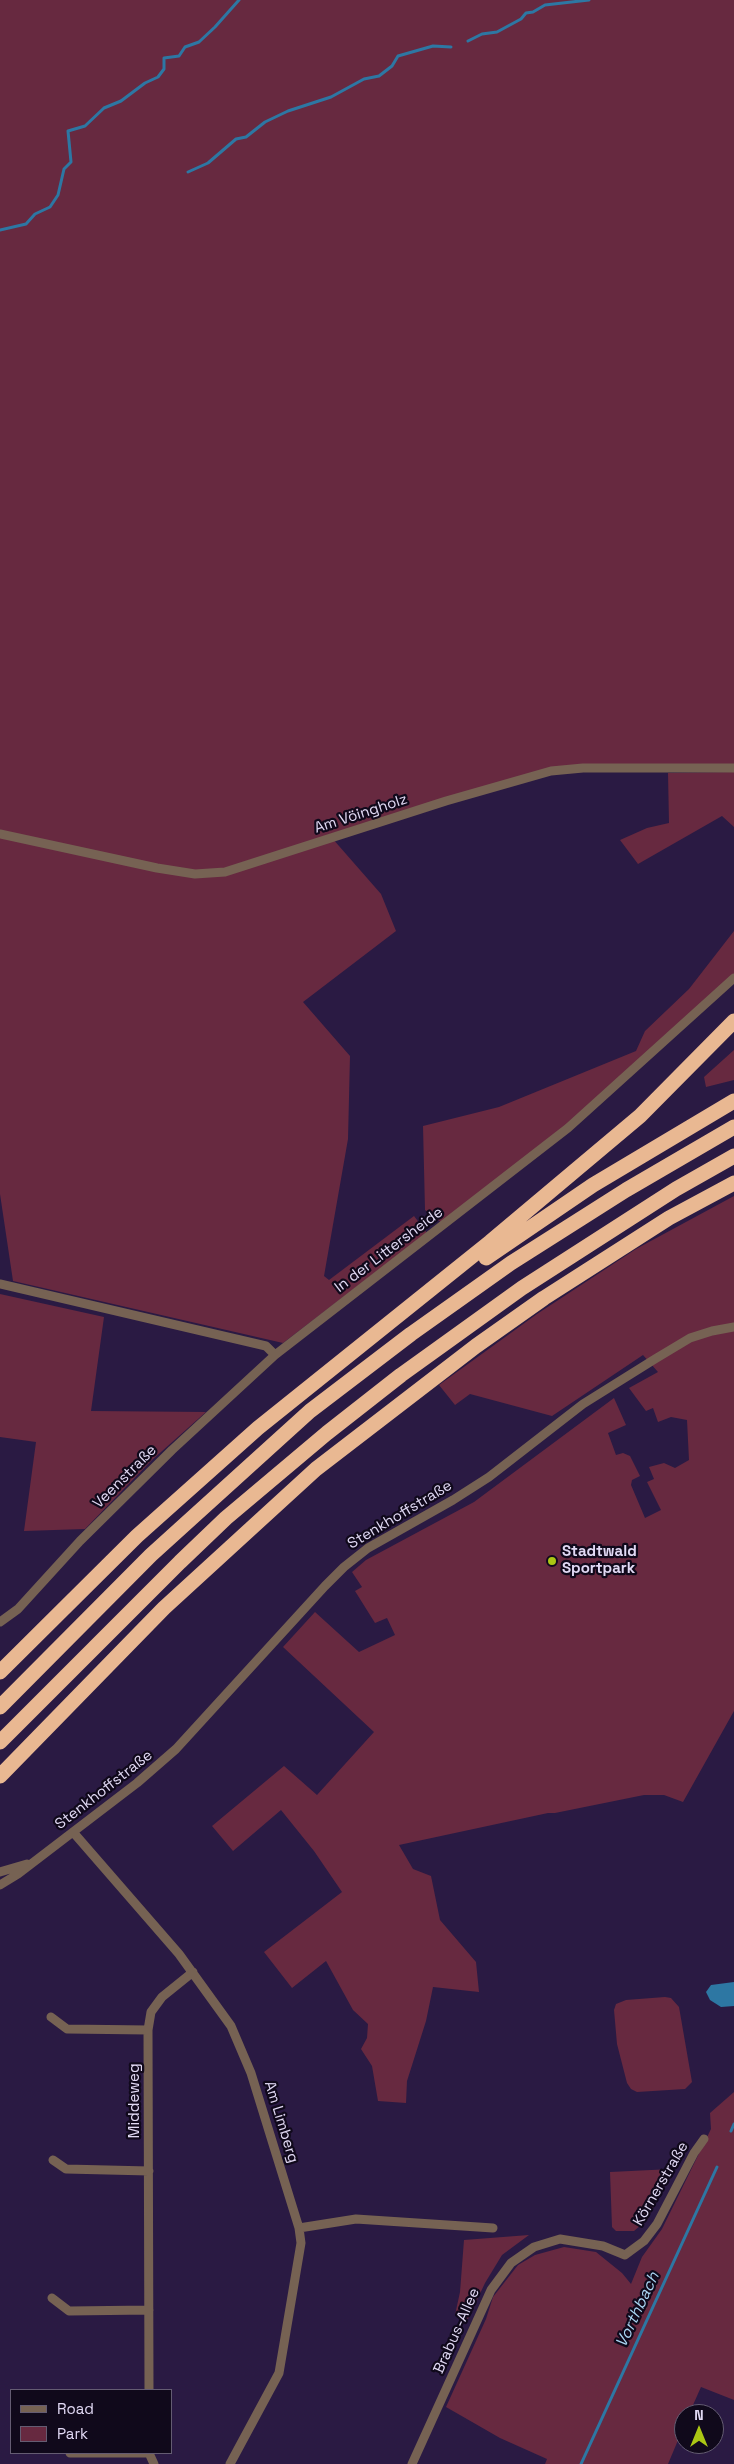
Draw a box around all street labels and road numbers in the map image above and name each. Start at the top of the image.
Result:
street label: Am Vöingholz [312,791,410,837]
street label: In der Littersheide [331,1203,447,1297]
street label: Veenstraße [89,1441,161,1513]
street label: Stenkhoffstraße [345,1477,455,1553]
street label: Stenkhoffstraße [52,1746,156,1834]
street label: Middeweg [126,2063,144,2139]
street label: Am Limberg [260,2079,302,2165]
street label: Körnerstraße [630,2139,692,2229]
street label: Brabus-Allee [430,2285,484,2377]

